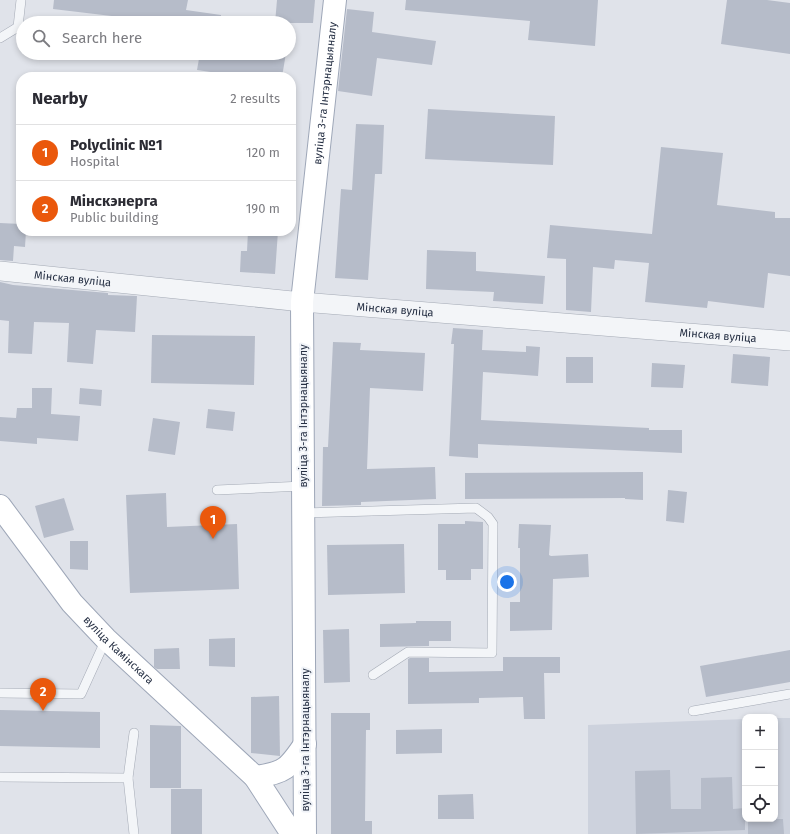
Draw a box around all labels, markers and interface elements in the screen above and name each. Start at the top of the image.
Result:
search box [16,16,296,60]
street label: вуліца 3-га Інтэрнацыяналу [311,21,340,165]
icon: search [30,27,52,49]
text: Search here [62,29,142,47]
text: Nearby [32,88,87,109]
text: 2 results [230,91,280,106]
text: Polyclinic №1 [70,136,163,154]
text: 1 [42,145,48,160]
text: 120 m [246,145,280,160]
text: Hospital [70,154,119,169]
text: Мінскэнерга [70,192,158,210]
text: 2 [42,201,48,216]
text: 190 m [246,201,280,216]
text: Public building [70,210,158,225]
street label: Мінская вуліца [33,269,112,289]
street label: Мінская вуліца [356,300,434,319]
street label: Мінская вуліца [679,326,757,345]
street label: вуліца 3-га Інтэрнацыяналу [297,344,310,488]
pin: 1 [200,506,226,539]
your location [497,572,517,592]
street label: вуліца Камінскага [81,613,156,687]
street label: вуліца 3-га Інтэрнацыяналу [299,668,312,812]
pin: 2 [30,678,56,711]
map controls [742,714,778,822]
button: + [742,714,778,750]
button: − [742,750,778,786]
button: locate [742,786,778,822]

